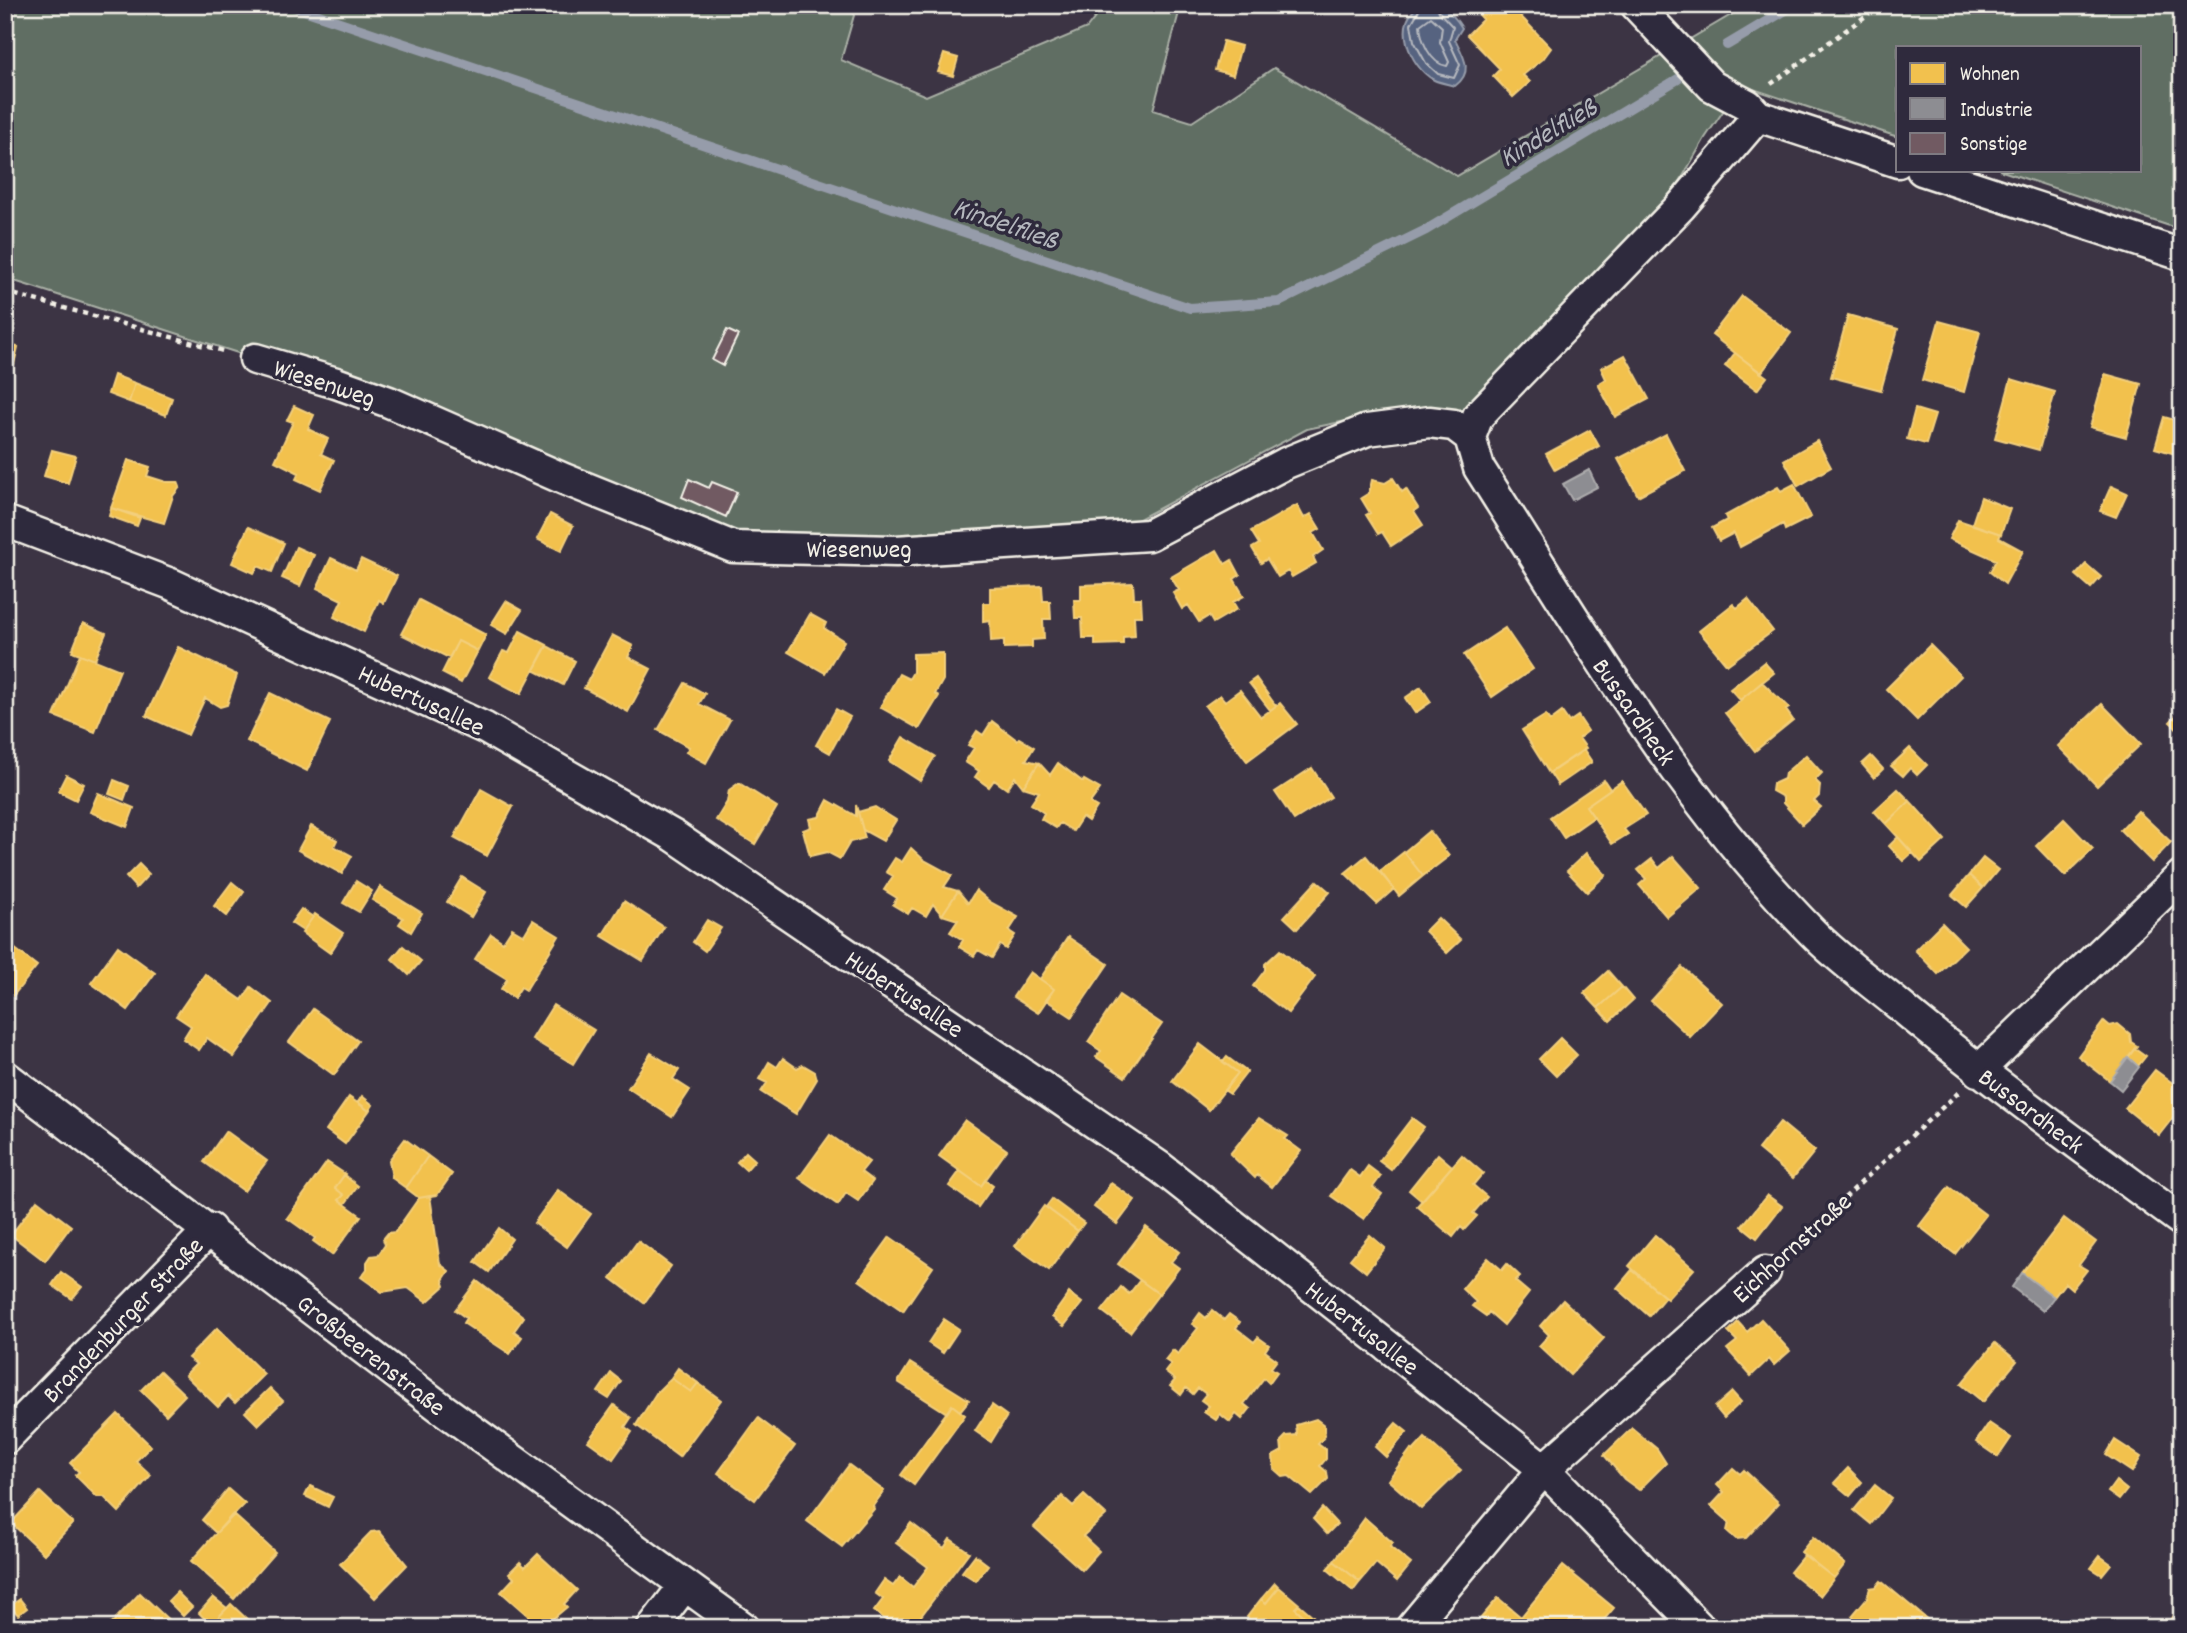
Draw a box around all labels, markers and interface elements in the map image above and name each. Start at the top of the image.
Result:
legend [1896,46,2142,172]
text: Wohnen [1960,61,2020,91]
water label: Kindelfließ [1493,90,1608,180]
text: Industrie [1960,97,2033,127]
text: Sonstige [1960,131,2027,161]
water label: Kindelfließ [947,190,1063,264]
street label: Wiesenweg [268,351,380,419]
street label: Wiesenweg [806,533,912,570]
street label: Bussardheck [1581,652,1683,774]
street label: Hubertusallee [351,657,490,748]
street label: Hubertusallee [836,943,970,1049]
street label: Bussardheck [1969,1061,2091,1165]
street label: Eichhornstraße [1725,1186,1862,1314]
street label: Brandenburger Straße [35,1230,214,1413]
street label: Hubertusallee [1296,1273,1426,1386]
street label: Großbeerenstraße [287,1287,452,1427]

